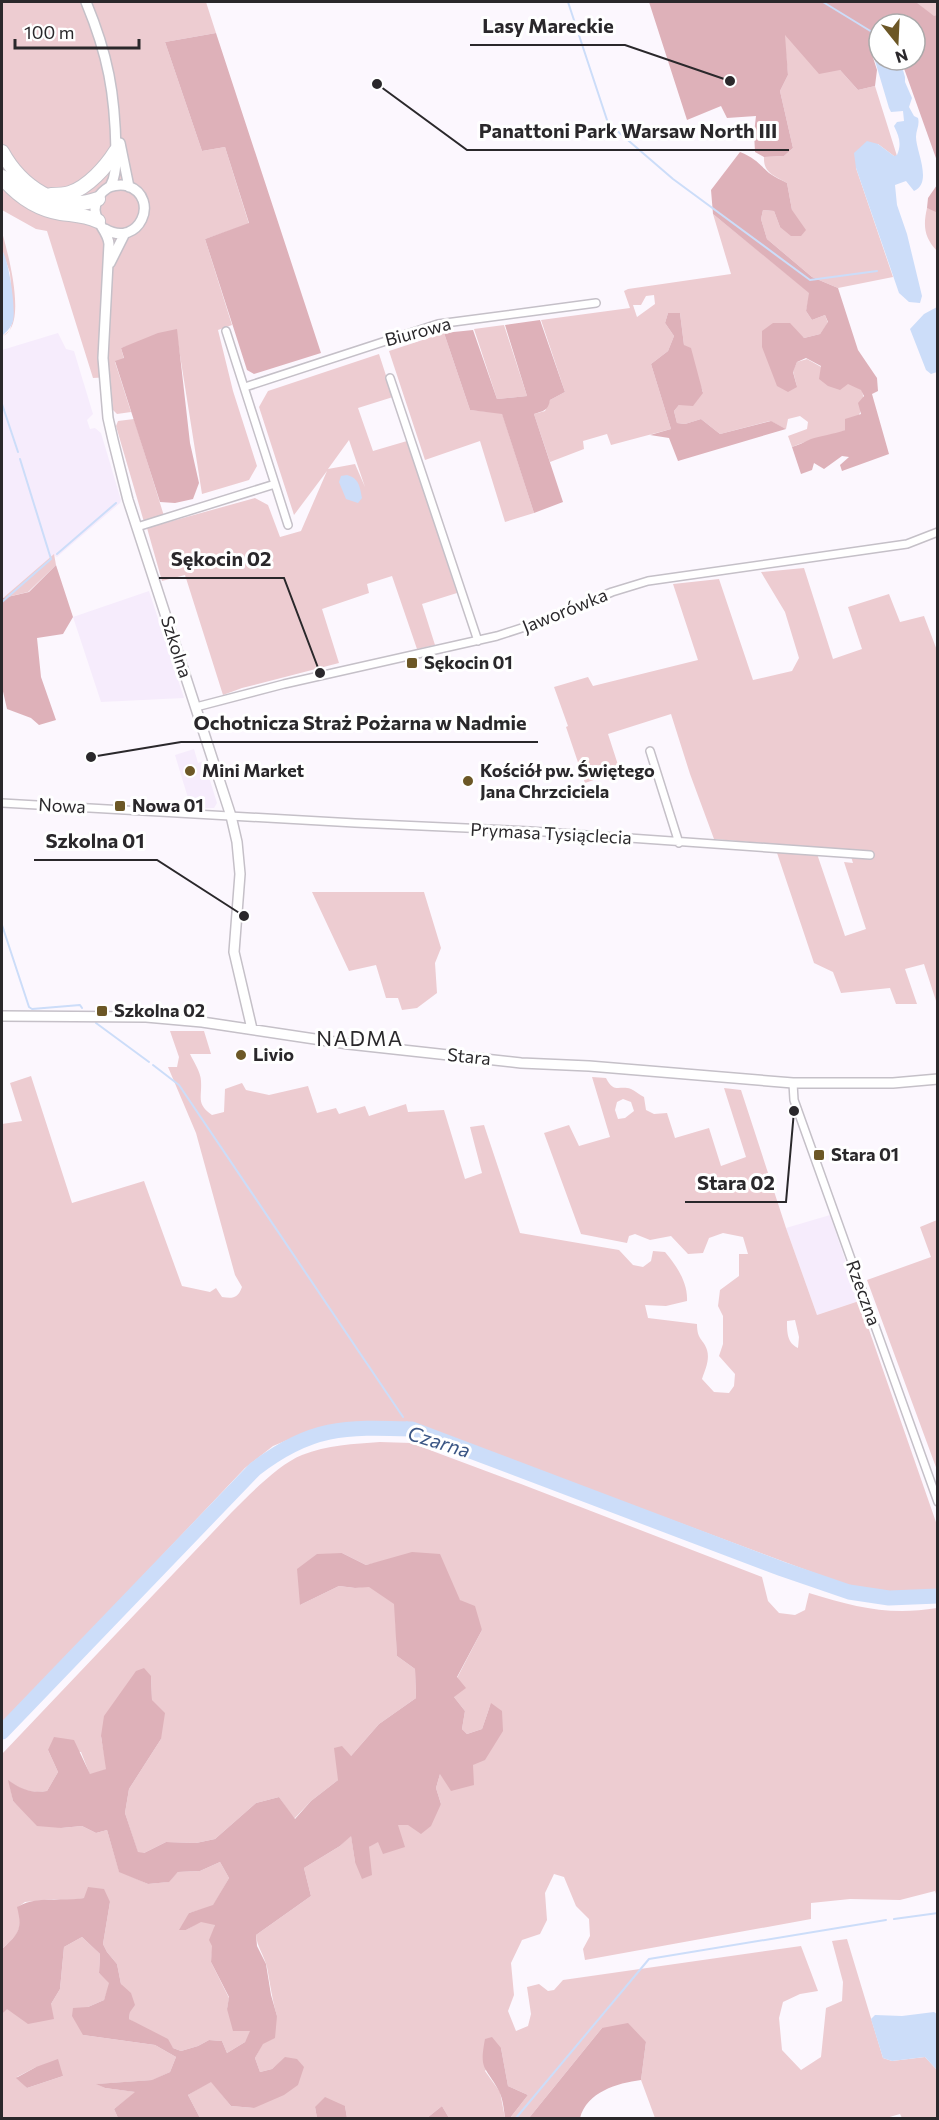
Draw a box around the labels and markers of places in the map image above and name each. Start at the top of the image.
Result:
callout: Lasy Mareckie [470,7,625,45]
callout: Panattoni Park Warsaw North III [467,112,789,150]
callout: Sękocin 02 [159,540,284,578]
place label: Sękocin 01 [424,651,513,673]
marker: Sękocin 01 [405,656,419,670]
callout: Ochotnicza Straż Pożarna w Nadmie [181,704,538,742]
place label: Mini Market [202,759,305,781]
place label: Kościół pw. Świętego Jana Chrzciciela [480,759,655,802]
marker: Mini Market [183,764,197,778]
marker: Kościół pw. Świętego Jana Chrzciciela [461,774,475,788]
place label: Nowa 01 [132,794,204,816]
marker: Nowa 01 [113,799,127,813]
callout: Szkolna 01 [34,822,157,860]
place label: Szkolna 02 [114,999,205,1021]
marker: Szkolna 02 [95,1004,109,1018]
place label: Livio [253,1043,294,1065]
marker: Livio [234,1048,248,1062]
place label: Stara 01 [831,1143,899,1165]
marker: Stara 01 [812,1148,826,1162]
callout: Stara 02 [685,1164,786,1202]

